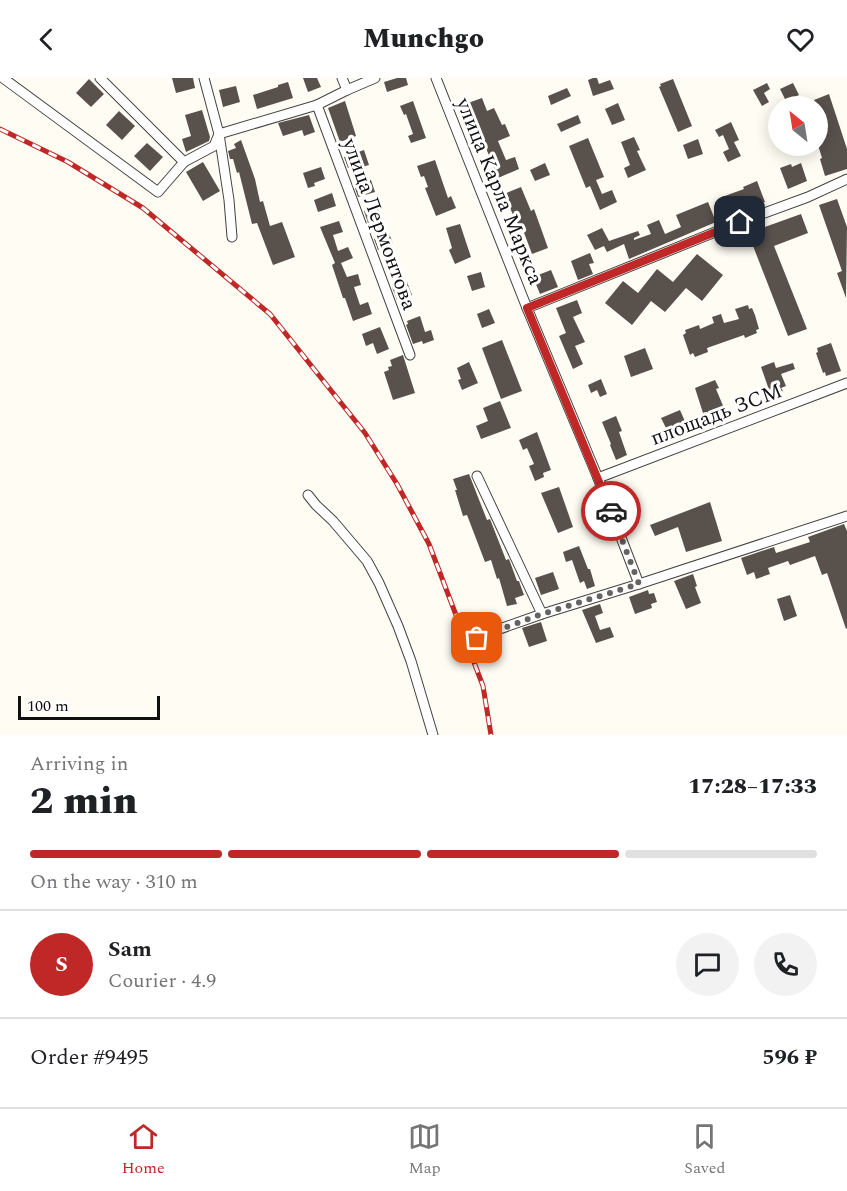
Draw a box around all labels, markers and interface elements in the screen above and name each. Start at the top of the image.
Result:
text: Munchgo [363,18,484,60]
icon: back [30,23,63,56]
icon: heart [784,23,817,56]
street label: улица Карла Маркса [447,92,552,290]
north arrow [768,96,828,156]
map controls [768,96,828,156]
street label: улица Лермонтова [333,133,425,315]
pin [714,196,765,247]
icon: home [723,205,756,238]
street label: площадь ЗСМ [646,375,787,455]
courier [581,481,641,541]
icon: car [595,495,628,528]
pin [451,612,502,663]
icon: bag [460,621,493,654]
scale bar [18,693,160,720]
text: 100 m [27,694,69,718]
text: Arriving in [30,749,128,779]
text: 17:28–17:33 [688,770,817,803]
text: 2 min [30,772,138,831]
text: On the way · 310 m [30,867,198,897]
text: Sam [108,933,152,966]
button: chat [676,933,739,996]
button: phone [754,933,817,996]
text: S [55,948,68,981]
text: Courier · 4.9 [108,966,216,996]
text: Order #9495 [30,1041,149,1074]
text: 596 ₽ [762,1041,817,1074]
tab: Home [122,1120,165,1180]
tab: Map [408,1120,441,1180]
tab: Saved [684,1120,725,1180]

